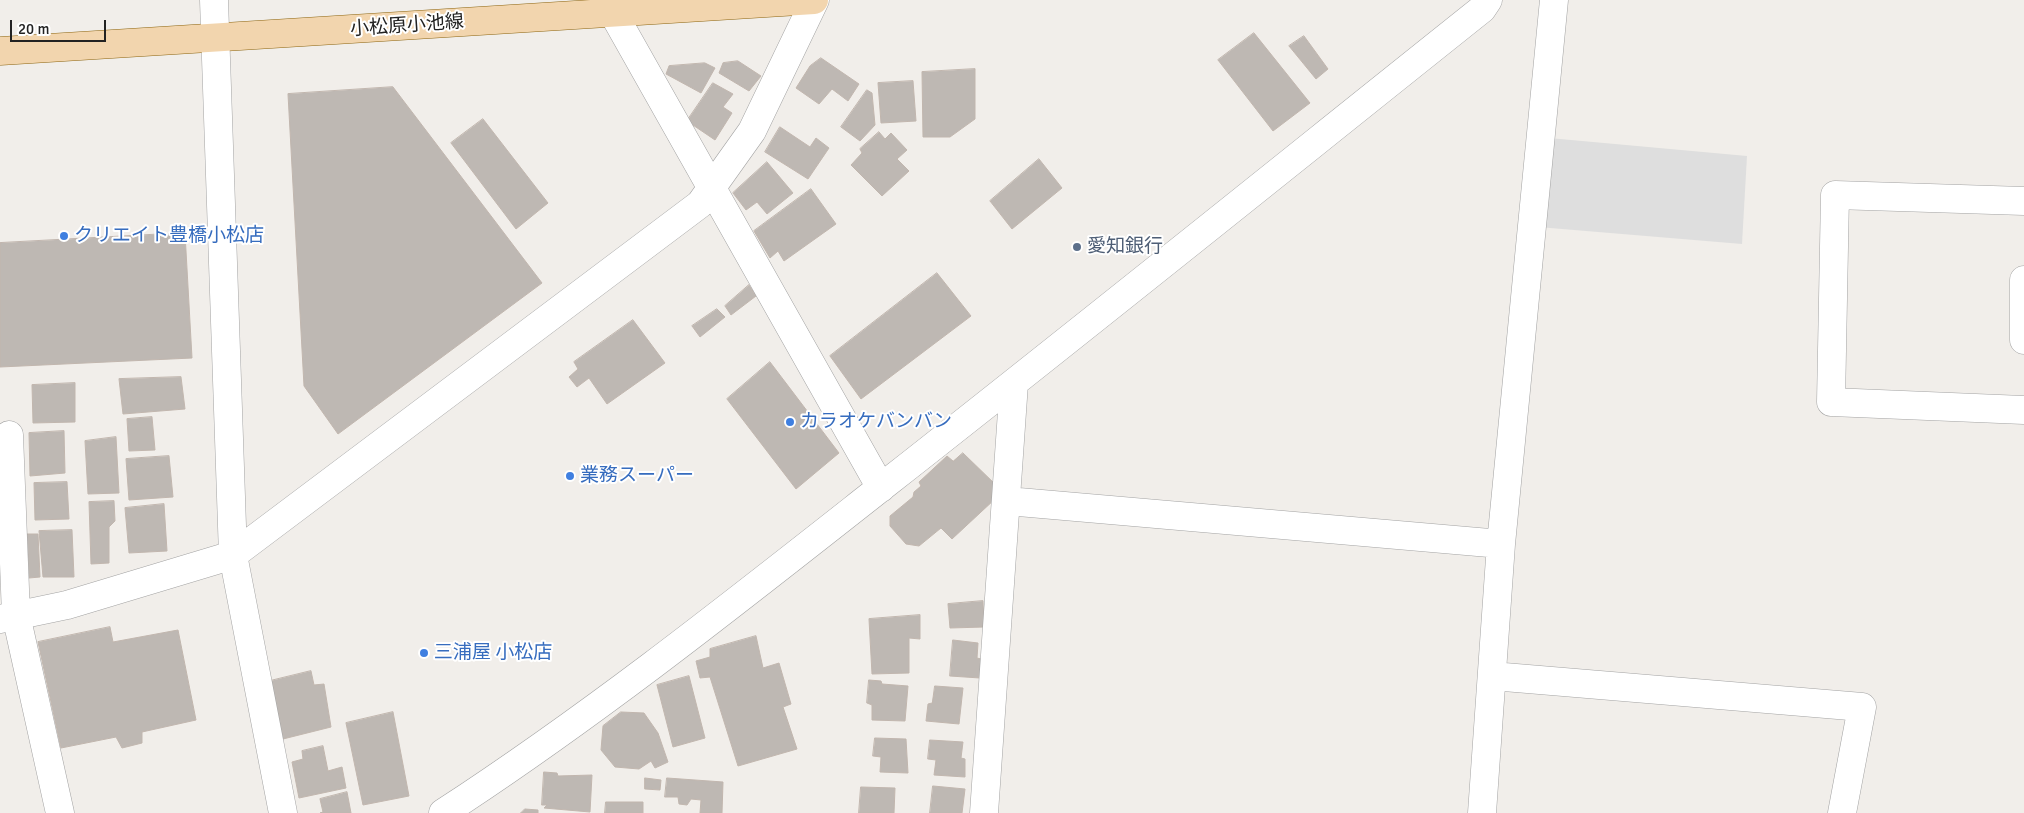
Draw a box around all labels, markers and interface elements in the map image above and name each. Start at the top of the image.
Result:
scale bar [12,10,109,42]
street label: 小松原小池線 [349,11,465,41]
text: 20 m [18,20,49,38]
place label: クリエイト豊橋小松店 [74,225,264,247]
marker: クリエイト豊橋小松店 [58,230,70,242]
place label: 愛知銀行 [1087,236,1163,258]
marker: 愛知銀行 [1071,241,1083,253]
place label: カラオケバンバン [800,411,952,433]
marker: カラオケバンバン [784,416,796,428]
place label: 業務スーパー [580,465,694,487]
marker: 業務スーパー [564,470,576,482]
place label: 三浦屋 小松店 [434,642,552,664]
marker: 三浦屋 小松店 [418,647,430,659]

